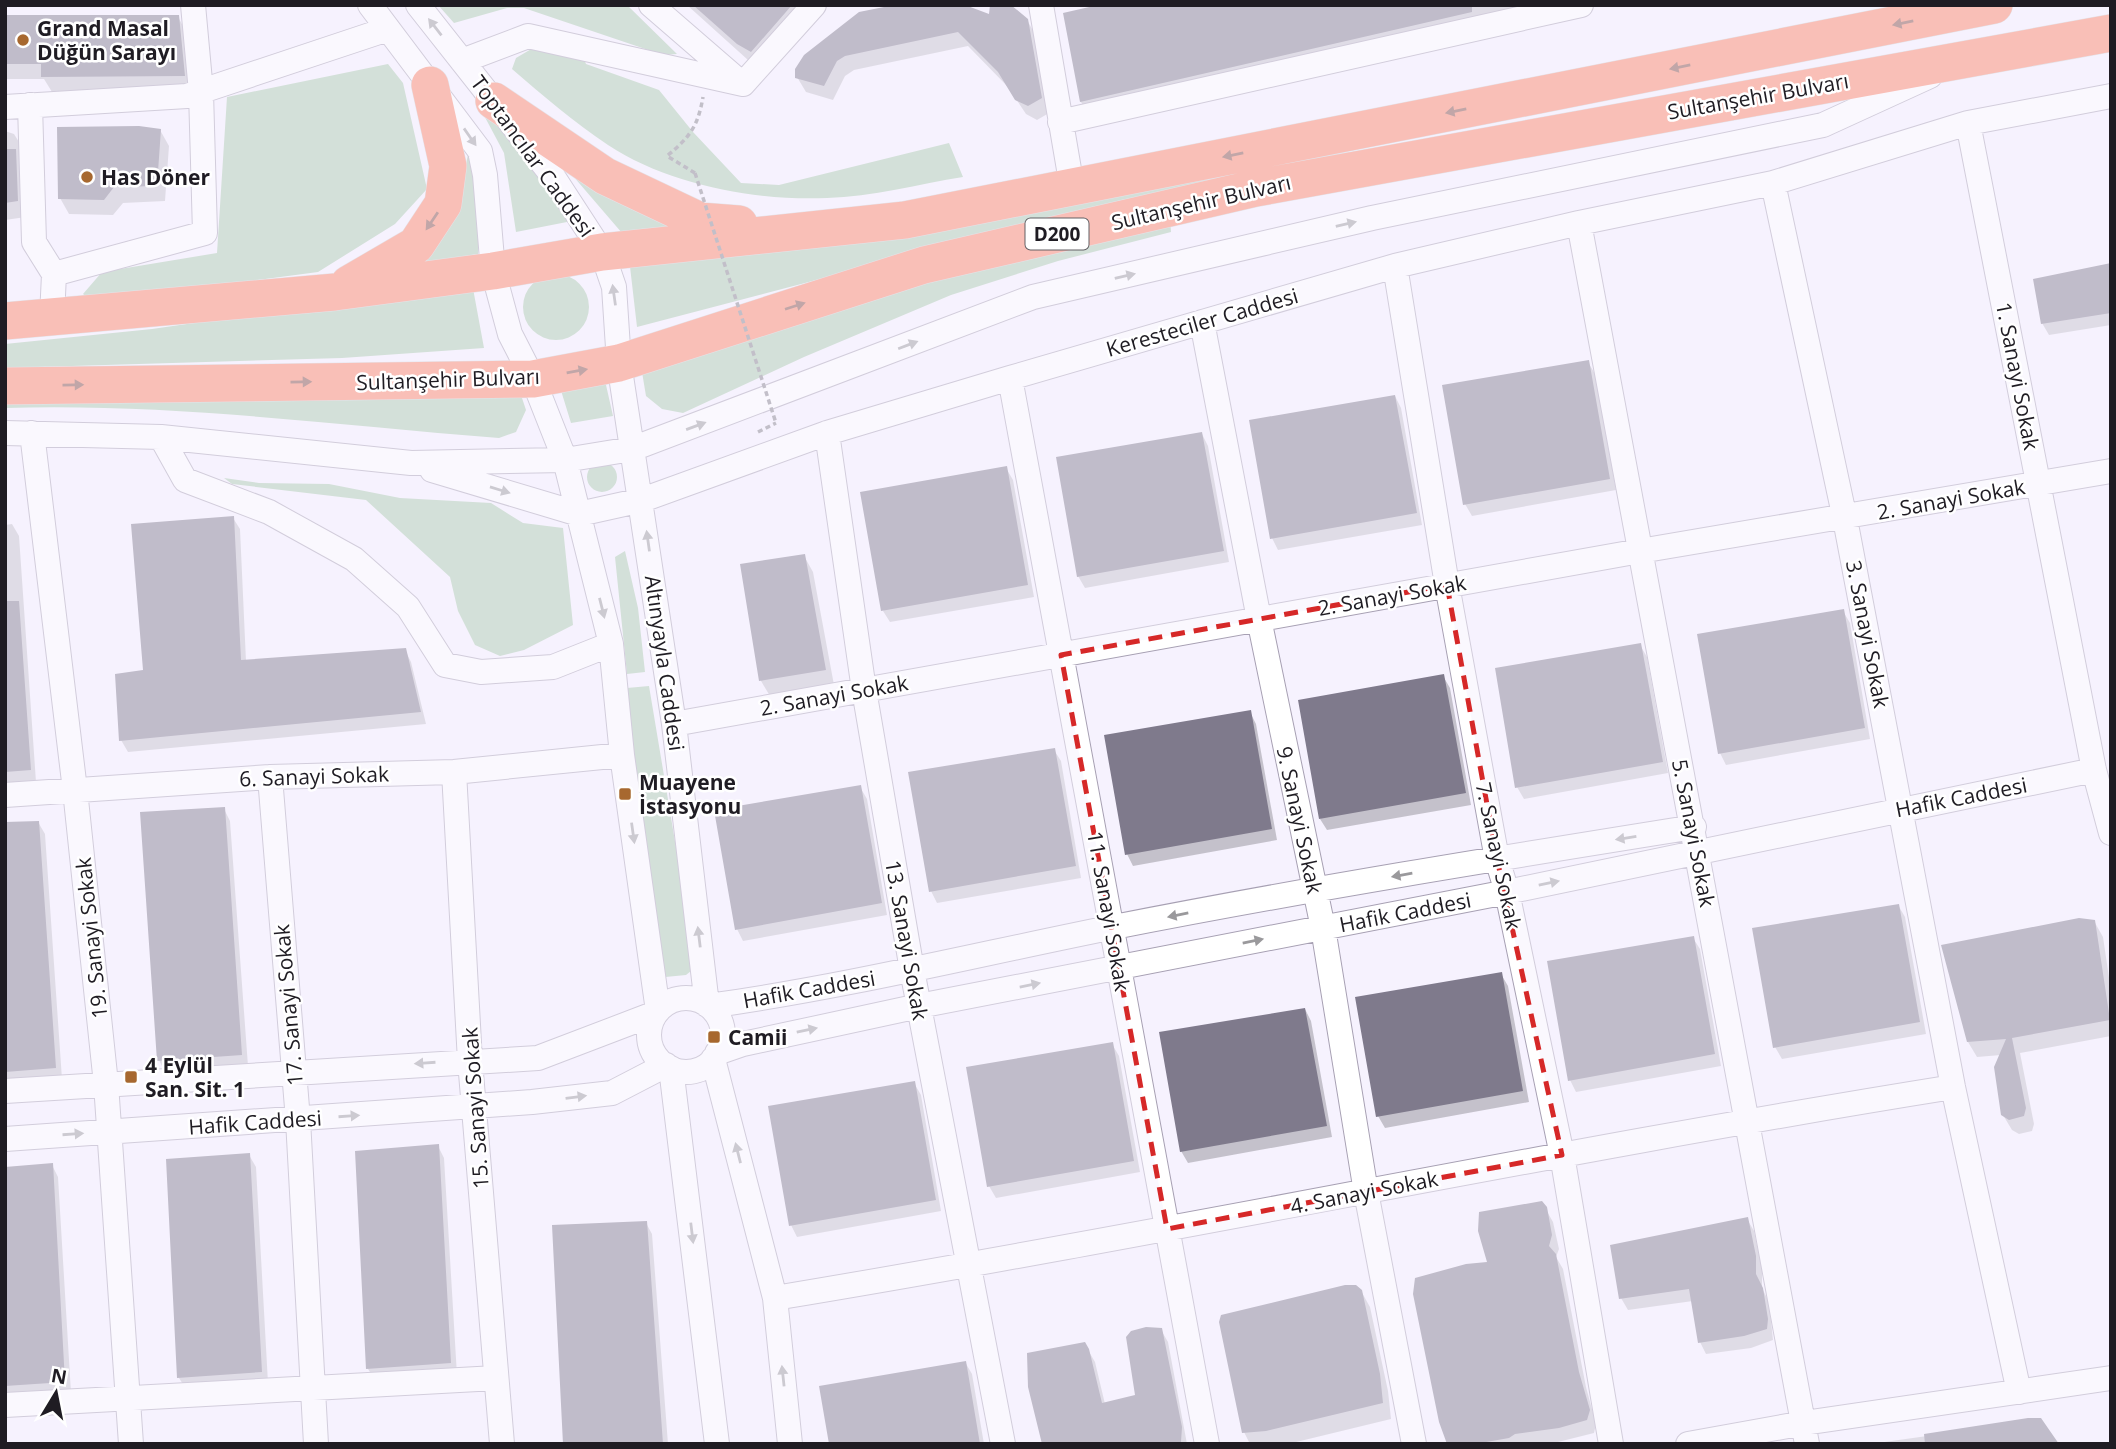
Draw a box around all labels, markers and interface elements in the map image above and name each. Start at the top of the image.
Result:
place label: Grand Masal Düğün Sarayı [37,14,176,66]
one-way arrow [429,18,443,36]
one-way arrow [1892,18,1914,29]
marker: Grand Masal Düğün Sarayı [15,32,31,48]
one-way arrow [1669,62,1691,73]
street label: Sultanşehir Bulvarı [1665,66,1851,126]
street label: Toptancılar Caddesi [465,70,601,242]
one-way arrow [1445,106,1467,117]
one-way arrow [463,128,477,146]
one-way arrow [1222,150,1244,161]
place label: Has Döner [101,163,210,191]
street label: Sultanşehir Bulvarı [1108,168,1294,236]
marker: Has Döner [79,169,95,185]
one-way arrow [425,212,439,230]
road number: D200 [1026,218,1088,250]
one-way arrow [1335,218,1357,229]
one-way arrow [1114,270,1136,281]
street label: Keresteciler Caddesi [1103,281,1301,363]
one-way arrow [609,284,620,306]
street label: 1. Sanayi Sokak [1990,300,2046,452]
one-way arrow [784,301,805,311]
one-way arrow [898,340,919,351]
street label: Sultanşehir Bulvarı [356,362,540,396]
one-way arrow [566,365,588,376]
one-way arrow [290,376,312,388]
one-way arrow [63,380,85,391]
one-way arrow [685,420,706,431]
street label: 2. Sanayi Sokak [1875,472,2027,526]
one-way arrow [490,486,511,496]
one-way arrow [642,530,653,552]
street label: 3. Sanayi Sokak [1840,558,1896,710]
street label: 2. Sanayi Sokak [1316,568,1468,622]
street label: Altınyayla Caddesi [639,573,691,753]
one-way arrow [597,597,608,619]
street label: 2. Sanayi Sokak [758,668,910,722]
street label: 9. Sanayi Sokak [1271,744,1329,896]
street label: 5. Sanayi Sokak [1666,757,1722,909]
street label: 6. Sanayi Sokak [239,759,389,793]
place label: Muayene İstasyonu [639,768,741,820]
street label: Hafik Caddesi [1893,771,2029,823]
street label: 7. Sanayi Sokak [1470,780,1528,932]
marker: Muayene İstasyonu [617,786,633,802]
one-way arrow [628,822,639,844]
street label: 11. Sanayi Sokak [1081,829,1137,993]
one-way arrow [1615,833,1637,844]
street label: 19. Sanayi Sokak [69,856,113,1020]
street label: 13. Sanayi Sokak [879,858,935,1022]
one-way arrow [1391,870,1413,881]
one-way arrow [1538,877,1560,888]
street label: Hafik Caddesi [1337,886,1473,938]
one-way arrow [1167,910,1189,921]
street label: 17. Sanayi Sokak [267,923,309,1087]
one-way arrow [694,926,705,948]
one-way arrow [1242,936,1264,947]
street label: Hafik Caddesi [741,964,877,1014]
one-way arrow [1019,979,1041,990]
place label: Camii [728,1023,788,1051]
one-way arrow [796,1025,818,1036]
street label: 15. Sanayi Sokak [455,1026,495,1190]
marker: Camii [706,1029,722,1045]
place label: 4 Eylül San. Sit. 1 [145,1051,245,1103]
one-way arrow [414,1058,436,1069]
marker: 4 Eylül San. Sit. 1 [123,1069,139,1085]
one-way arrow [565,1092,587,1103]
street label: Hafik Caddesi [187,1103,323,1141]
one-way arrow [338,1111,360,1122]
one-way arrow [63,1128,85,1139]
one-way arrow [732,1142,743,1164]
street label: 4. Sanayi Sokak [1288,1164,1440,1220]
one-way arrow [686,1222,697,1244]
north arrow [21,1358,91,1428]
text: N [49,1362,69,1390]
one-way arrow [777,1365,788,1387]

